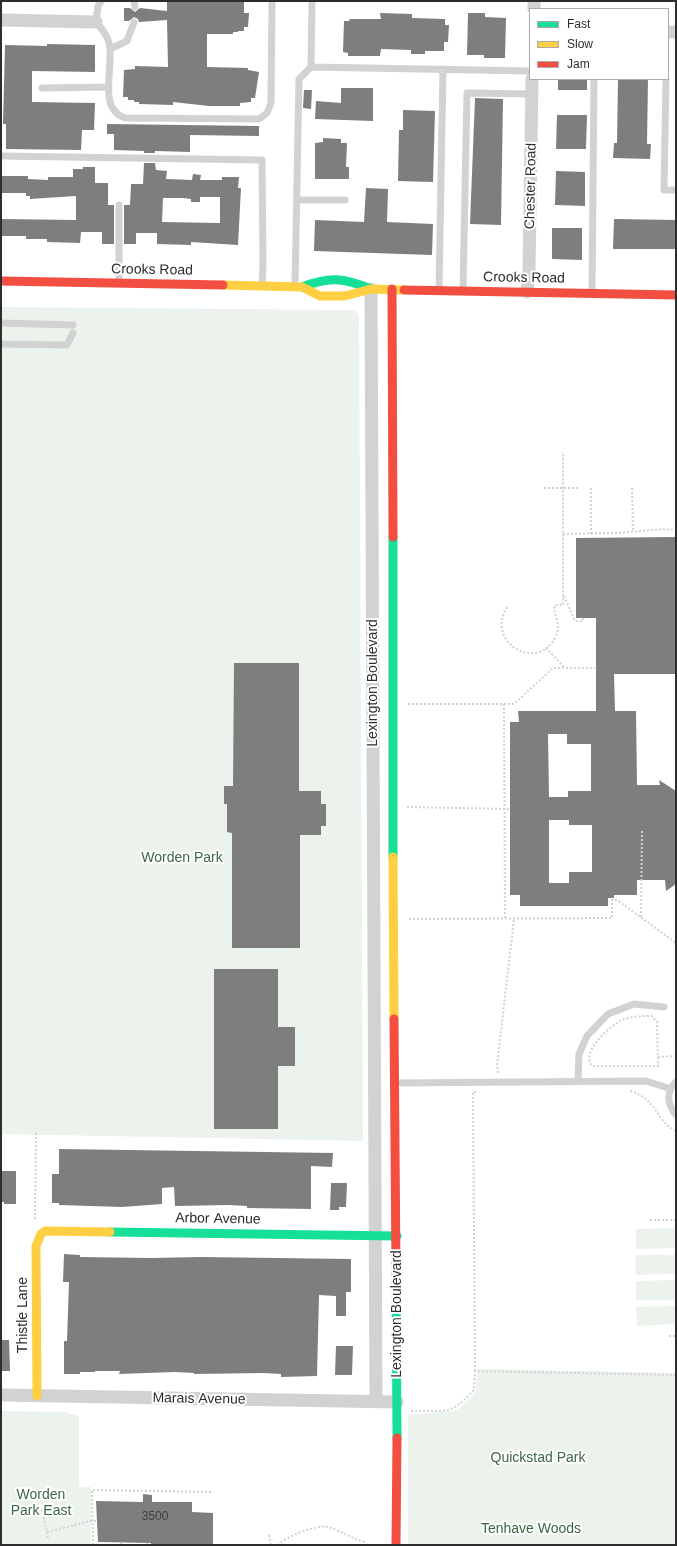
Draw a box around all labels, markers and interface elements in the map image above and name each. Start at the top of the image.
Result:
legend [529,8,669,80]
text: Fast [567,17,590,31]
text: Slow [567,37,593,51]
text: Jam [567,57,590,71]
street label: Chester Road [522,143,540,229]
street label: Crooks Road [111,261,193,279]
street label: Crooks Road [483,269,565,287]
street label: Lexington Boulevard [365,619,381,747]
park label: Worden Park [141,850,223,866]
street label: Arbor Avenue [175,1210,261,1228]
street label: Lexington Boulevard [389,1250,405,1378]
street label: Thistle Lane [15,1277,31,1353]
street label: Marais Avenue [152,1390,246,1408]
park label: Quickstad Park [491,1450,585,1466]
park label: Worden Park East [11,1487,71,1520]
house number: 3500 [142,1510,168,1524]
park label: Tenhave Woods [481,1521,581,1537]

